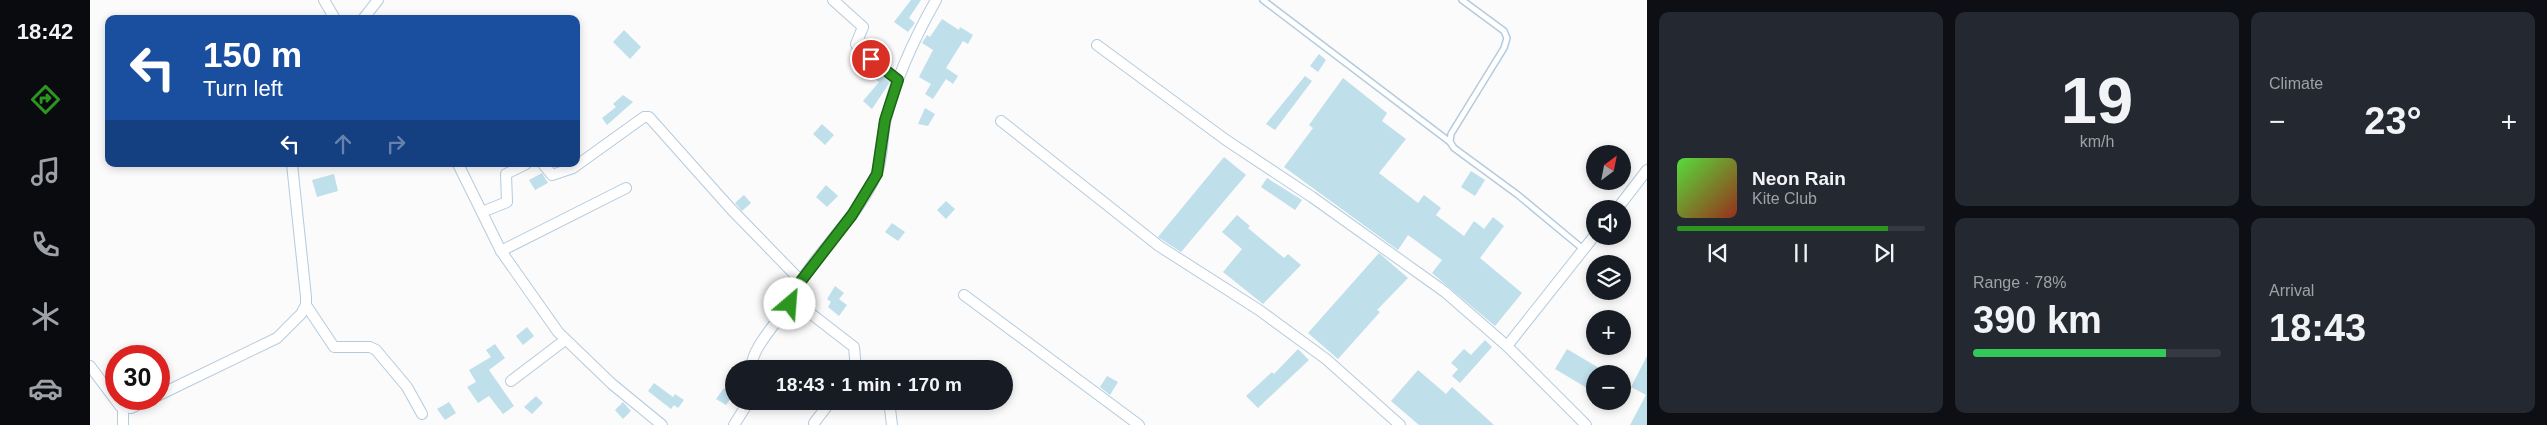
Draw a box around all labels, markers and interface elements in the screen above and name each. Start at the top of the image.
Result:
text: 18:42 [17,19,73,44]
icon: left [120,35,185,100]
text: 150 m [203,35,302,74]
pin [850,38,892,80]
icon: arrive [857,45,885,73]
text: 19 [2061,64,2133,137]
text: Climate [2269,75,2323,92]
text: Turn left [203,76,283,101]
icon: directions [28,82,63,117]
text: 23° [2364,100,2422,142]
text: − [2269,106,2285,137]
text: + [2501,106,2517,137]
icon: left [276,130,304,158]
icon: ahead [329,130,357,158]
icon: right [382,130,410,158]
text: km/h [2080,133,2114,150]
north arrow [1586,145,1631,190]
map controls [1586,145,1631,410]
icon: music [28,154,63,189]
text: Neon Rain [1752,168,1846,189]
text: Kite Club [1752,190,1817,207]
button: sound [1586,200,1631,245]
icon: phone [28,227,63,262]
icon: previous [1704,239,1732,267]
icon: pause [1787,239,1815,267]
icon: next [1870,239,1898,267]
button: layers [1586,255,1631,300]
text: Range · 78% [1973,274,2066,291]
position arrow [763,277,815,329]
text: Arrival [2269,282,2314,299]
icon: climate [28,299,63,334]
text: 390 km [1973,299,2102,341]
text: 18:43 [2269,307,2366,349]
button: + [1586,310,1631,355]
speed limit sign: 30 [105,345,170,410]
button: − [1586,365,1631,410]
icon: car [28,371,63,406]
text: 18:43 · 1 min · 170 m [776,374,962,395]

